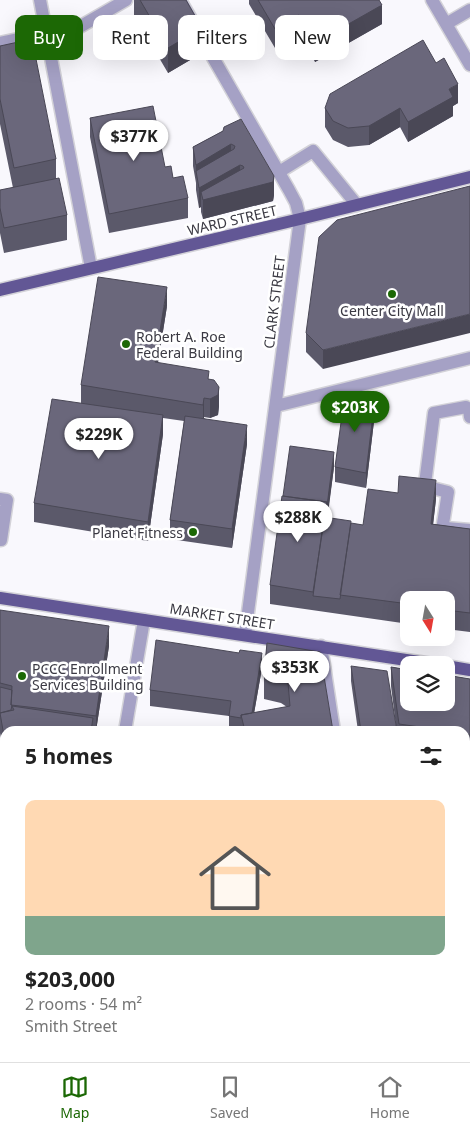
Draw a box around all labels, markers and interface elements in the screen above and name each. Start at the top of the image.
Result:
chip: Buy [15,15,83,60]
chip: Rent [93,15,168,60]
chip: Filters [178,15,265,60]
chip: New [275,15,349,60]
pin: $377K [99,120,169,162]
text: $377K [110,125,158,147]
street label: WARD STREET [185,200,279,240]
street label: CLARK STREET [259,254,289,350]
marker: Center City Mall [386,288,398,300]
place label: Center City Mall [340,301,444,320]
place label: Robert A. Roe Federal Building [136,327,243,362]
marker: Robert A. Roe Federal Building [120,338,132,350]
pin: $203K [320,390,390,433]
text: $203K [331,396,379,418]
pin: $229K [64,418,134,460]
text: $229K [75,423,123,445]
pin: $288K [263,500,333,543]
text: $288K [274,506,322,528]
place label: Planet Fitness [92,523,183,542]
marker: Planet Fitness [187,526,199,538]
north arrow [400,591,455,646]
map controls [400,591,455,711]
street label: MARKET STREET [168,598,276,634]
pin: $353K [260,650,330,693]
text: $353K [271,656,319,678]
button: layers [400,656,455,711]
place label: PCCC Enrollment Services Building [32,659,144,694]
marker: PCCC Enrollment Services Building [16,670,28,682]
text: 5 homes [25,742,113,770]
icon: filters [417,742,445,770]
icon: home [190,833,280,923]
text: $203,000 [25,965,115,993]
text: 2 rooms · 54 m² [25,993,142,1015]
text: Smith Street [25,1015,117,1037]
tab: Map [60,1073,89,1122]
tab: Saved [210,1073,249,1122]
tab: Home [370,1073,410,1122]

